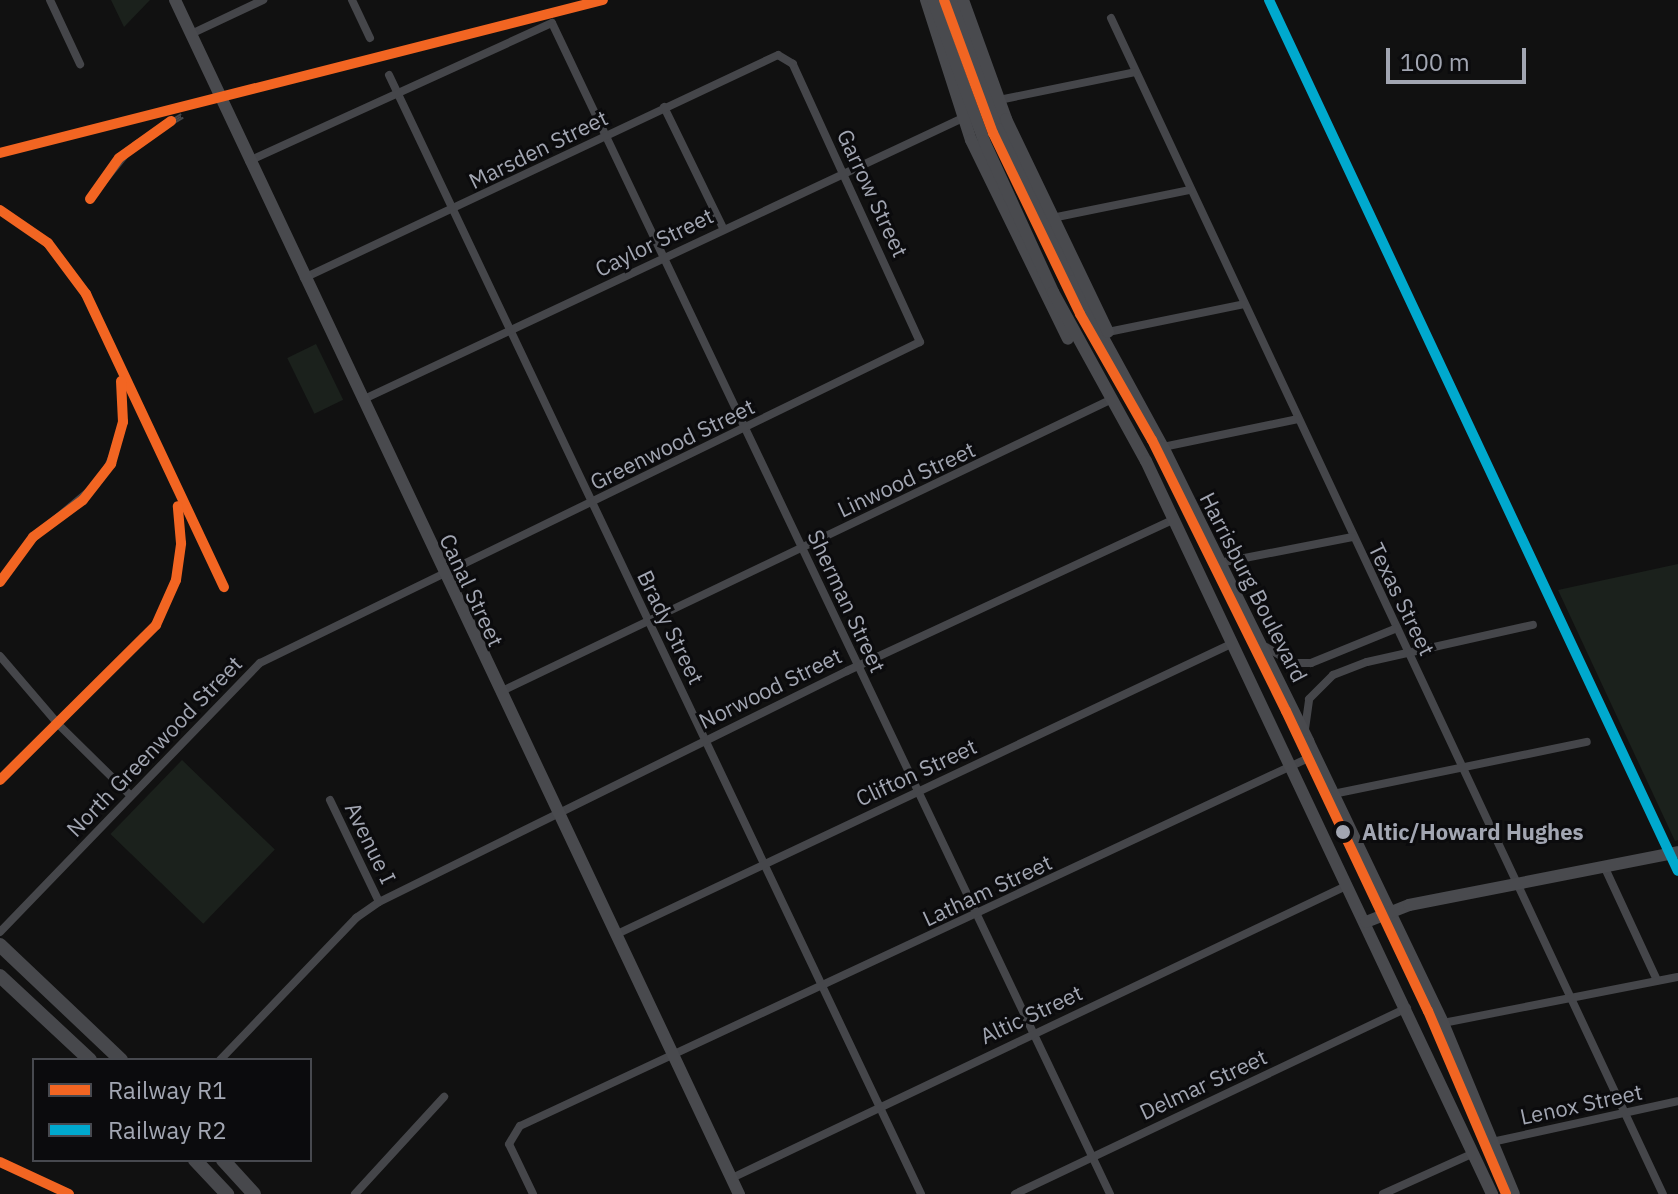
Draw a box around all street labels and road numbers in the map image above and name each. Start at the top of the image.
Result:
street label: Marsden Street [464,104,612,194]
street label: Garrow Street [832,125,914,261]
street label: Caylor Street [591,202,717,282]
street label: Greenwood Street [586,393,758,495]
street label: Linwood Street [833,436,979,522]
street label: Harrisburg Boulevard [1195,488,1313,686]
street label: Sherman Street [802,525,892,677]
street label: Canal Street [434,530,510,650]
street label: Texas Street [1363,538,1441,660]
street label: Brady Street [632,566,710,688]
street label: Norwood Street [694,642,846,734]
street label: North Greenwood Street [61,650,247,842]
street label: Clifton Street [851,733,981,811]
street label: Avenue I [340,798,402,888]
street label: Latham Street [918,849,1056,931]
street label: Altic Street [976,979,1086,1049]
street label: Delmar Street [1135,1043,1271,1125]
street label: Lenox Street [1518,1078,1644,1130]

